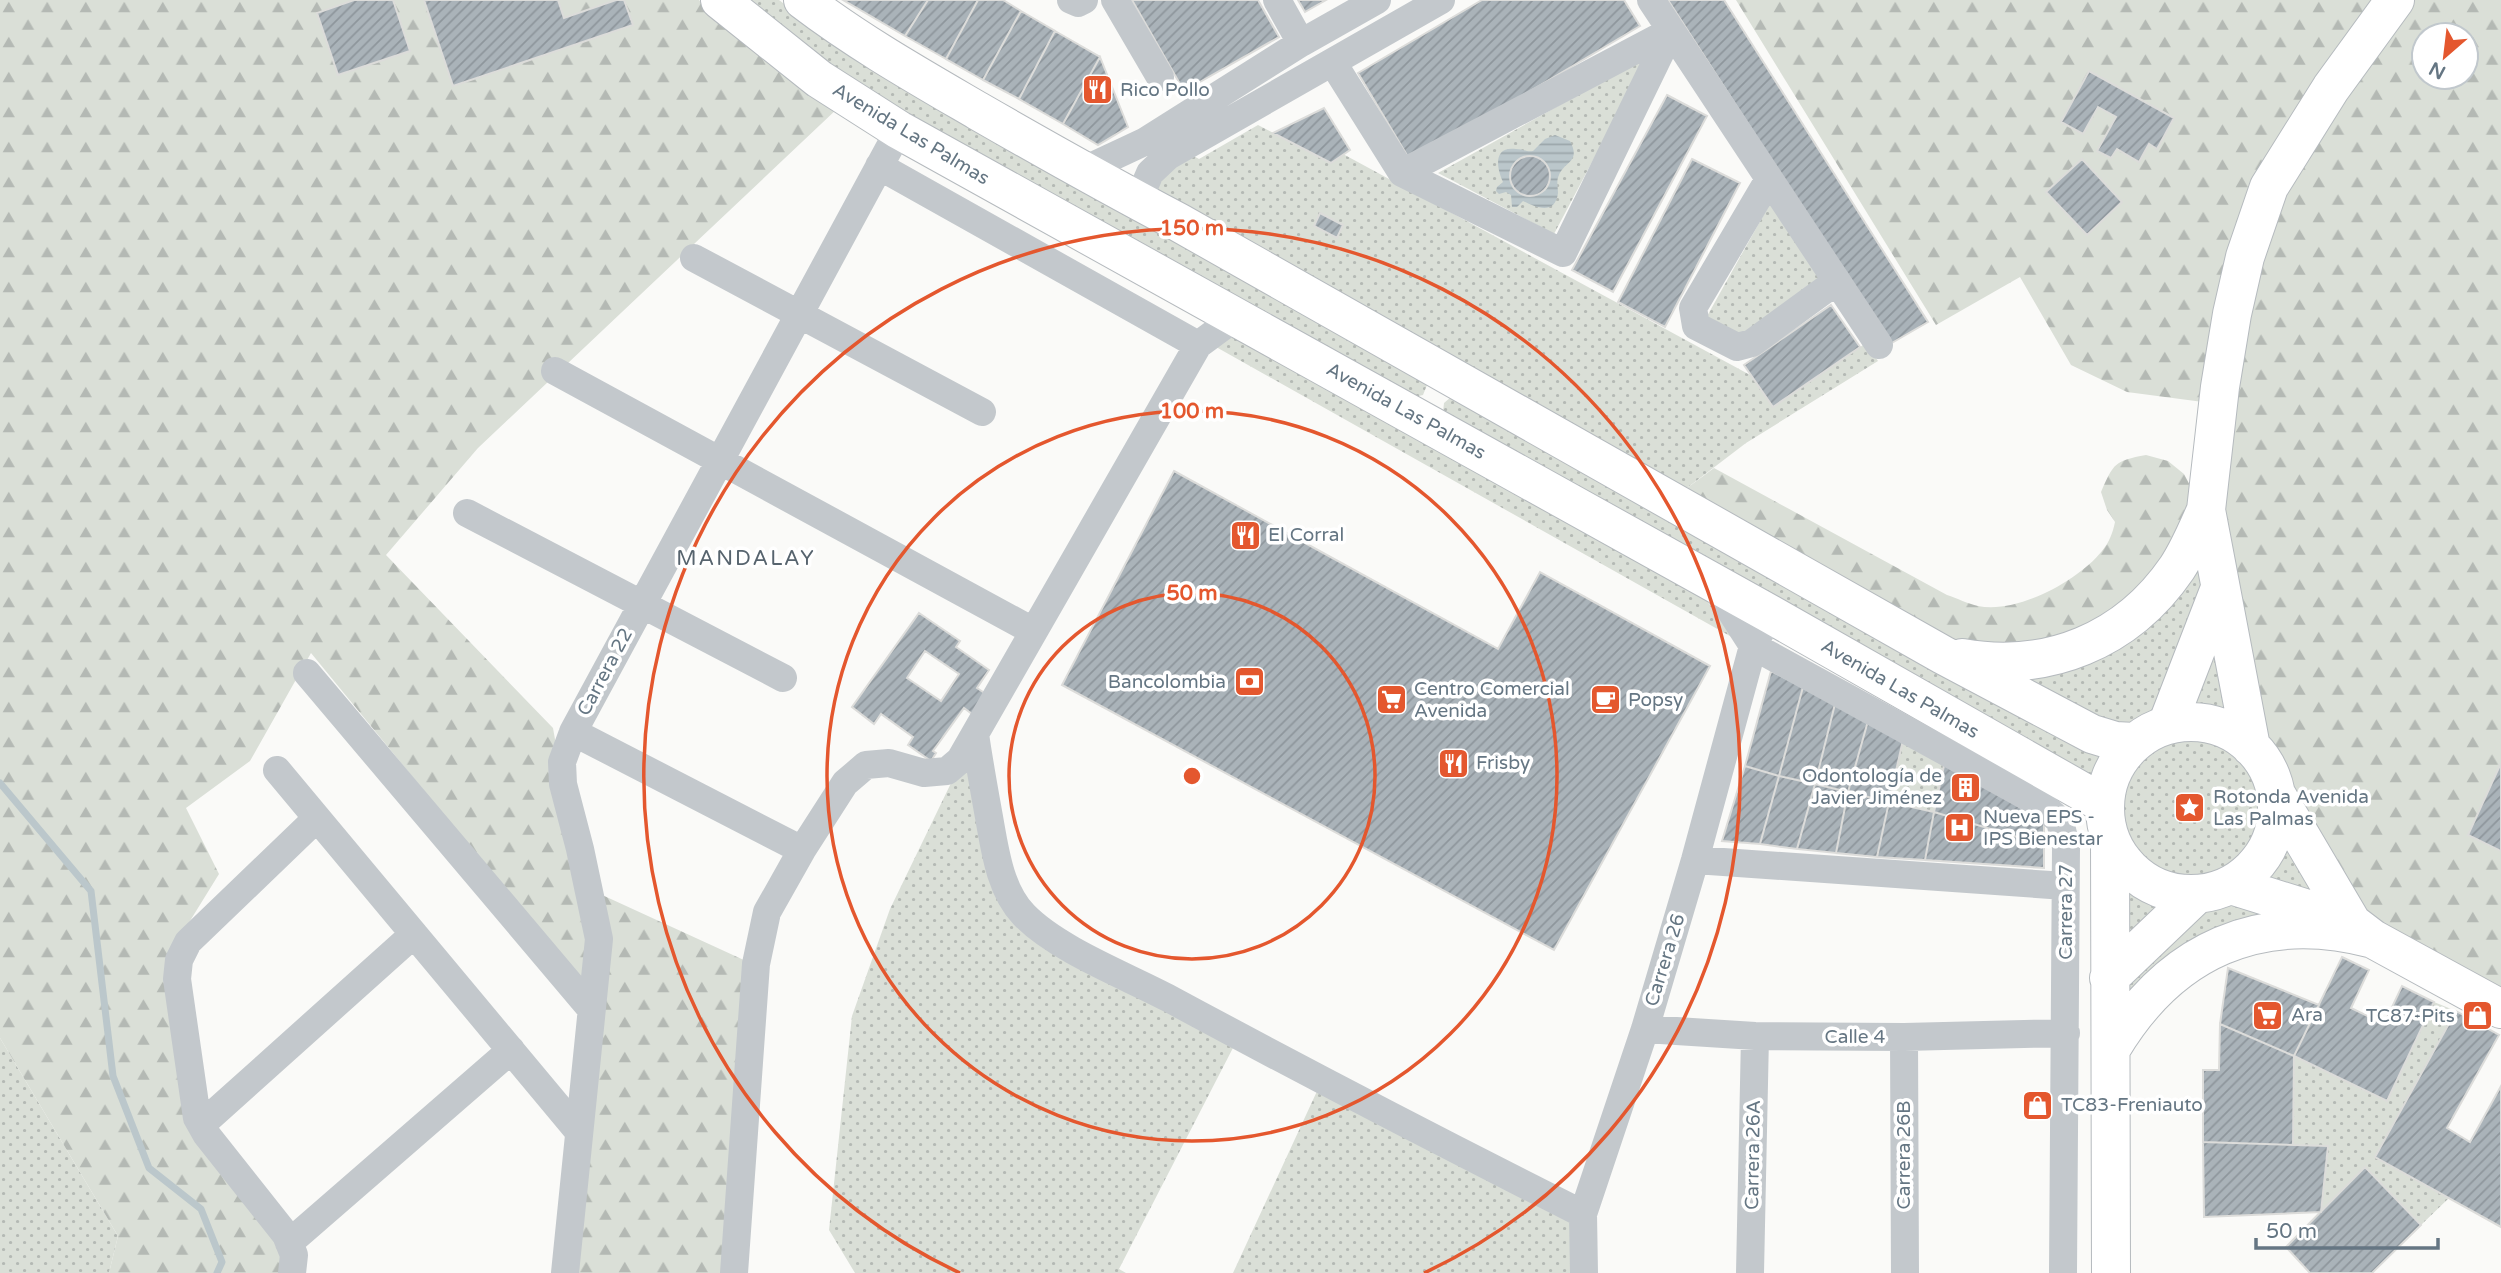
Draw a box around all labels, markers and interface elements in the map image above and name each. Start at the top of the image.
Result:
north arrow [2410,21,2480,91]
text: N [2426,57,2449,83]
restaurant icon: Rico Pollo [1080,73,1114,107]
street label: Avenida Las Palmas [829,79,993,189]
place label: Rico Pollo [1120,79,1210,101]
text: 150 m [1160,216,1224,241]
street label: Avenida Las Palmas [1323,358,1489,464]
text: 100 m [1160,399,1224,424]
restaurant icon: El Corral [1228,518,1262,552]
place label: El Corral [1268,524,1344,546]
district label: MANDALAY [676,546,816,571]
text: 50 m [1166,581,1218,606]
street label: Carrera 22 [573,625,637,719]
street label: Avenida Las Palmas [1817,635,1983,743]
bank icon: Bancolombia [1232,665,1266,699]
place label: Bancolombia [1108,671,1226,693]
place label: Centro Comercial Avenida [1414,678,1570,722]
supermarket icon: Centro Comercial Avenida [1374,683,1408,717]
cafe icon: Popsy [1588,683,1622,717]
place label: Popsy [1628,689,1683,711]
restaurant icon: Frisby [1436,746,1470,780]
place label: Frisby [1476,752,1530,774]
centre of rings [1180,764,1204,788]
place label: Odontología de Javier Jiménez [1802,765,1942,809]
building icon: Odontología de Javier Jiménez [1948,770,1982,804]
place label: Rotonda Avenida Las Palmas [2213,786,2369,830]
place icon: Rotonda Avenida Las Palmas [2173,791,2207,825]
place label: Nueva EPS - IPS Bienestar [1983,806,2104,850]
hospital icon: Nueva EPS - IPS Bienestar [1943,811,1977,845]
street label: Carrera 27 [2055,864,2077,960]
street label: Carrera 26 [1640,911,1690,1009]
supermarket icon: Ara [2251,998,2285,1032]
shop icon: TC87-Pits [2461,999,2495,1033]
place label: Ara [2291,1004,2323,1026]
place label: TC87-Pits [2366,1005,2455,1027]
street label: Calle 4 [1825,1026,1886,1048]
shop icon: TC83-Freniauto [2021,1088,2055,1122]
place label: TC83-Freniauto [2061,1094,2203,1116]
street label: Carrera 26A [1741,1100,1765,1210]
street label: Carrera 26B [1893,1101,1915,1209]
scale bar [2256,1206,2438,1250]
text: 50 m [2266,1219,2317,1244]

